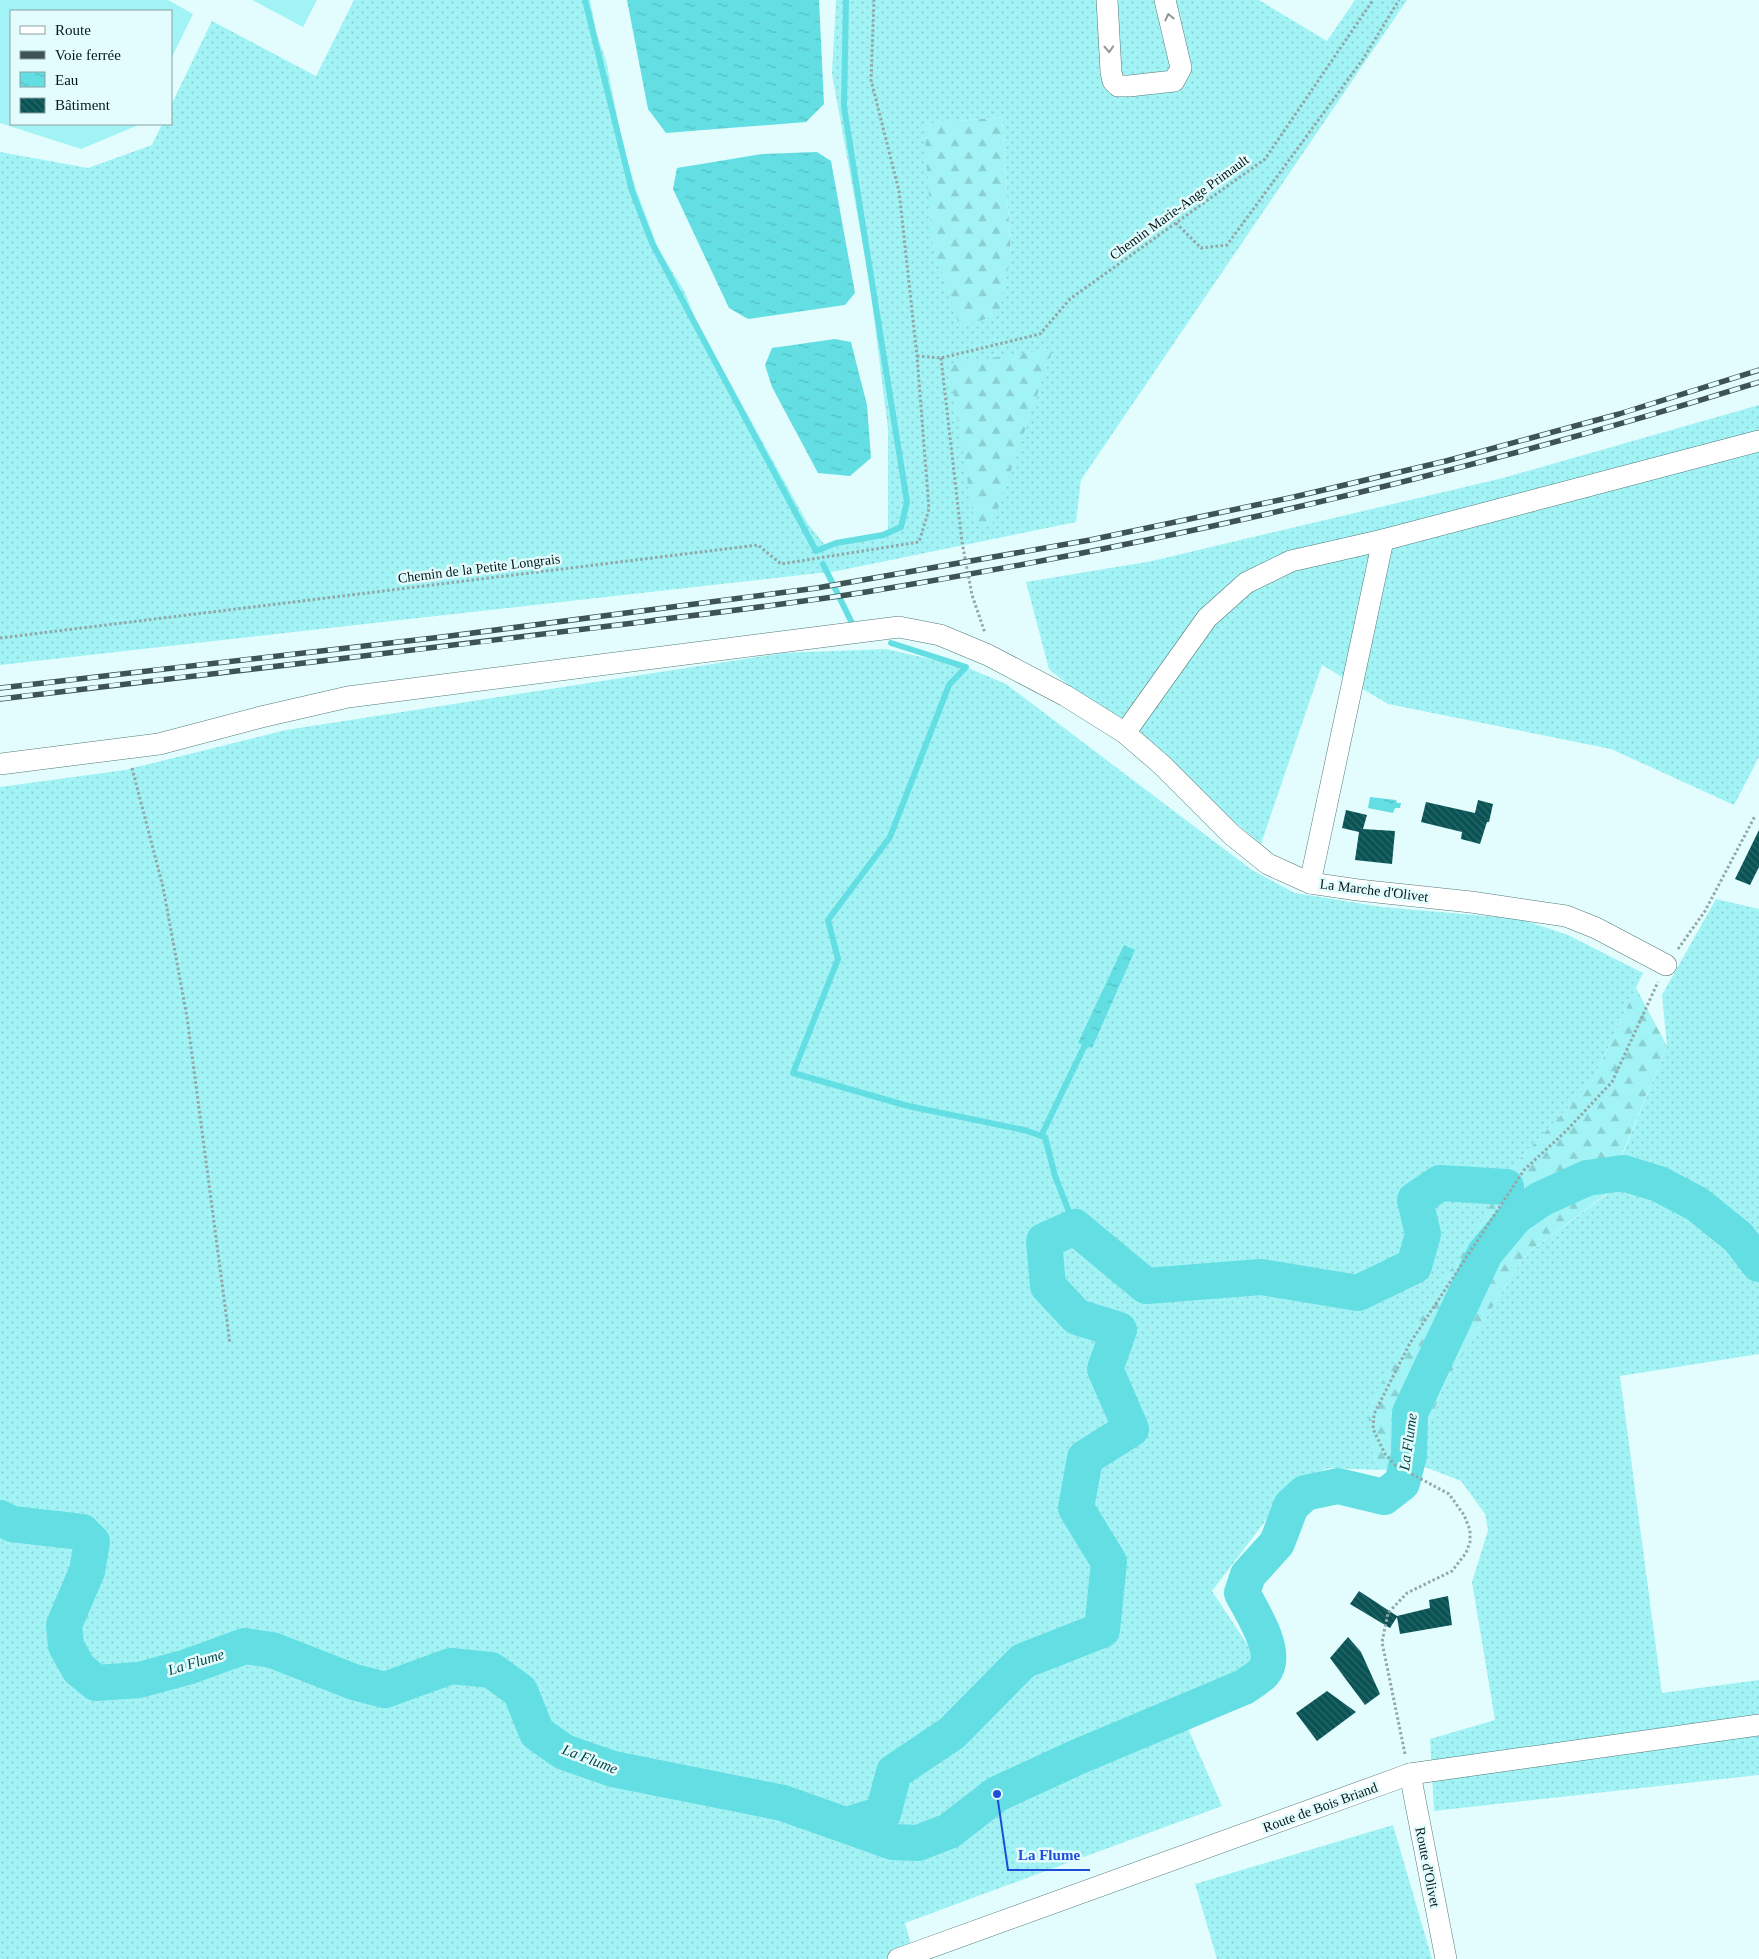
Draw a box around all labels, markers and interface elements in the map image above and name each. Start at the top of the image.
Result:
legend [10,10,172,125]
one-way arrow [1164,12,1175,21]
text: Route [55,22,91,38]
one-way arrow [1104,45,1115,53]
text: Voie ferrée [55,47,121,63]
text: Eau [55,72,79,88]
text: Bâtiment [55,97,111,113]
street label: Chemin Marie-Ange Primault [1107,152,1252,263]
street label: Chemin de la Petite Longrais [397,551,561,586]
street label: La Marche d'Olivet [1319,876,1429,905]
water label: La Flume [1396,1412,1420,1473]
water label: La Flume [165,1646,226,1678]
water label: La Flume [559,1741,620,1777]
street label: Route de Bois Briand [1261,1780,1380,1835]
street label: Route d'Olivet [1412,1826,1443,1909]
callout: La Flume [1008,1840,1090,1870]
text: La Flume [1018,1847,1080,1863]

